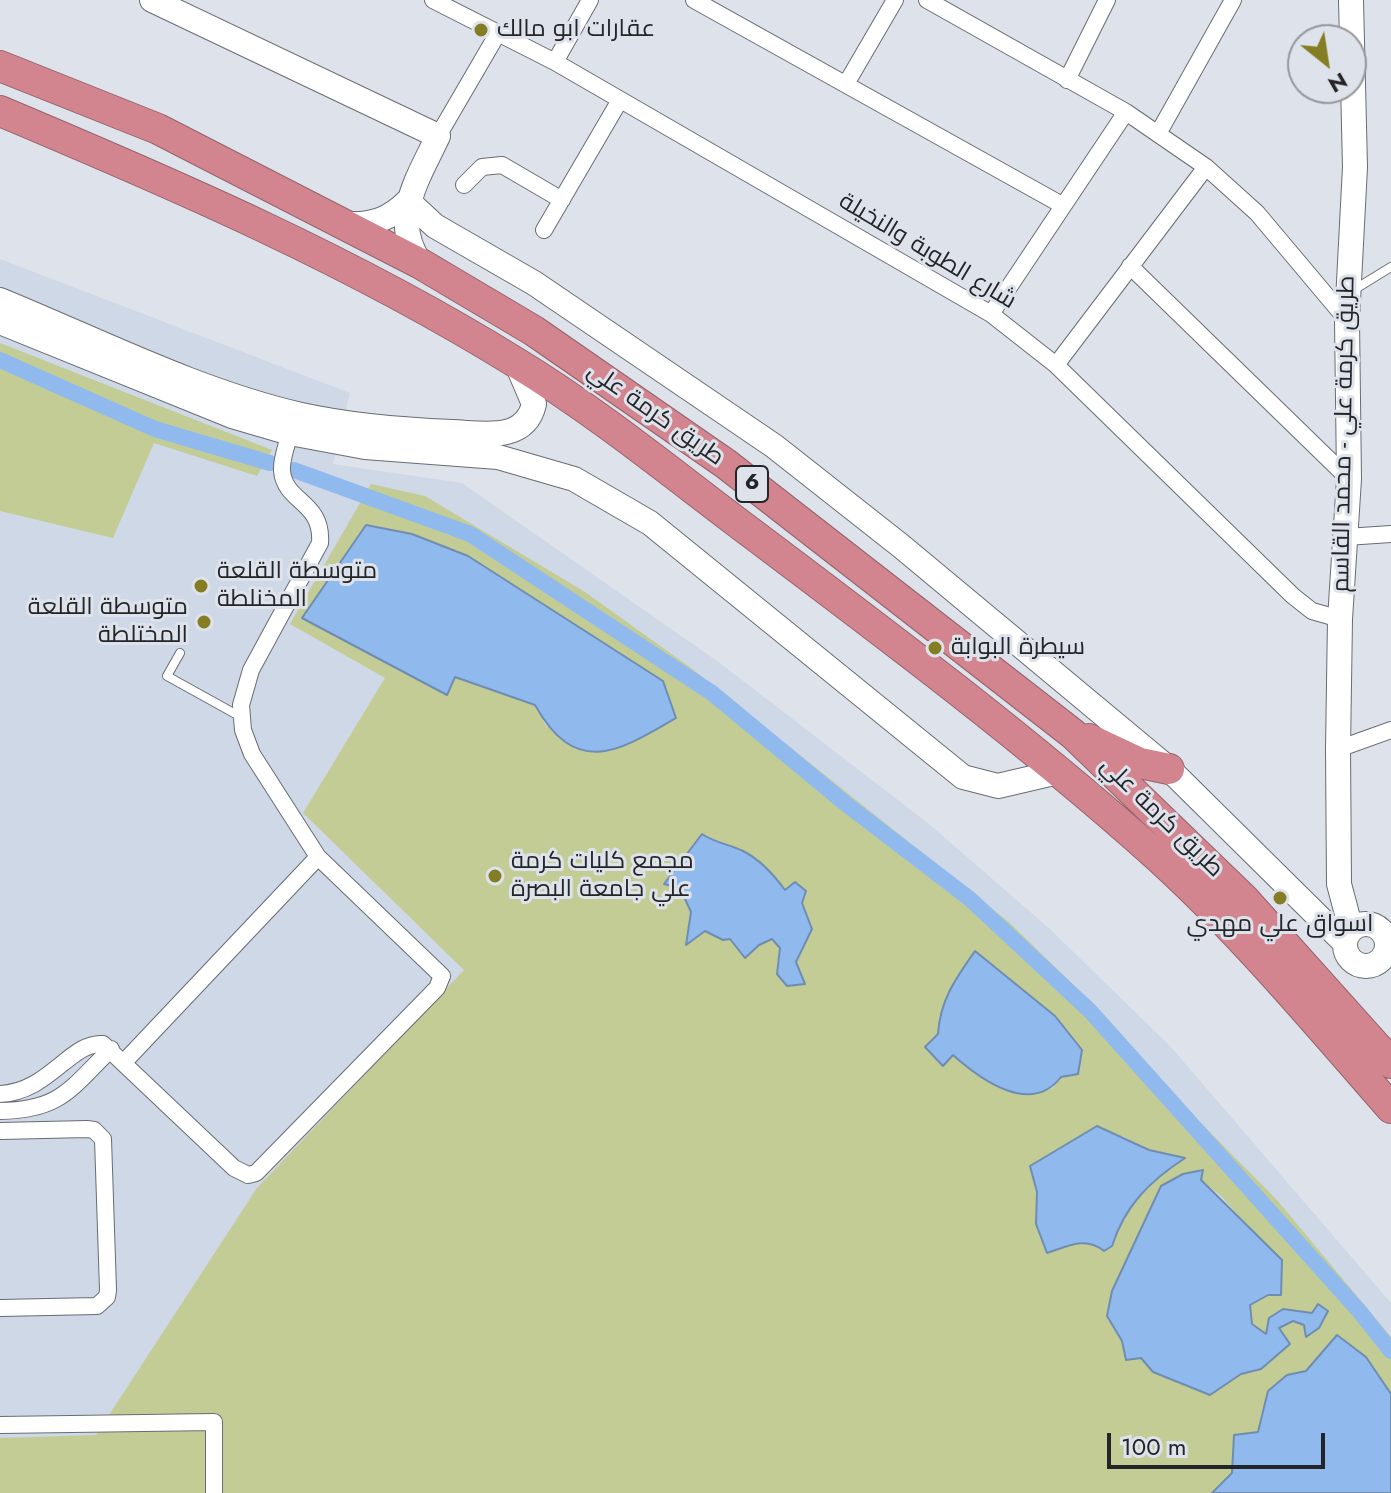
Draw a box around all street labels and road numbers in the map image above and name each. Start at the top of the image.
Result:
street label: شارع الطوبة والنخيلة [833,188,1021,316]
street label: طريق كرمة علي - محمد القاسم [1328,275,1362,593]
street label: طريق كرمة علي [581,357,729,473]
road number: 6 [736,466,768,502]
street label: طريق كرمة علي [1093,752,1229,884]

